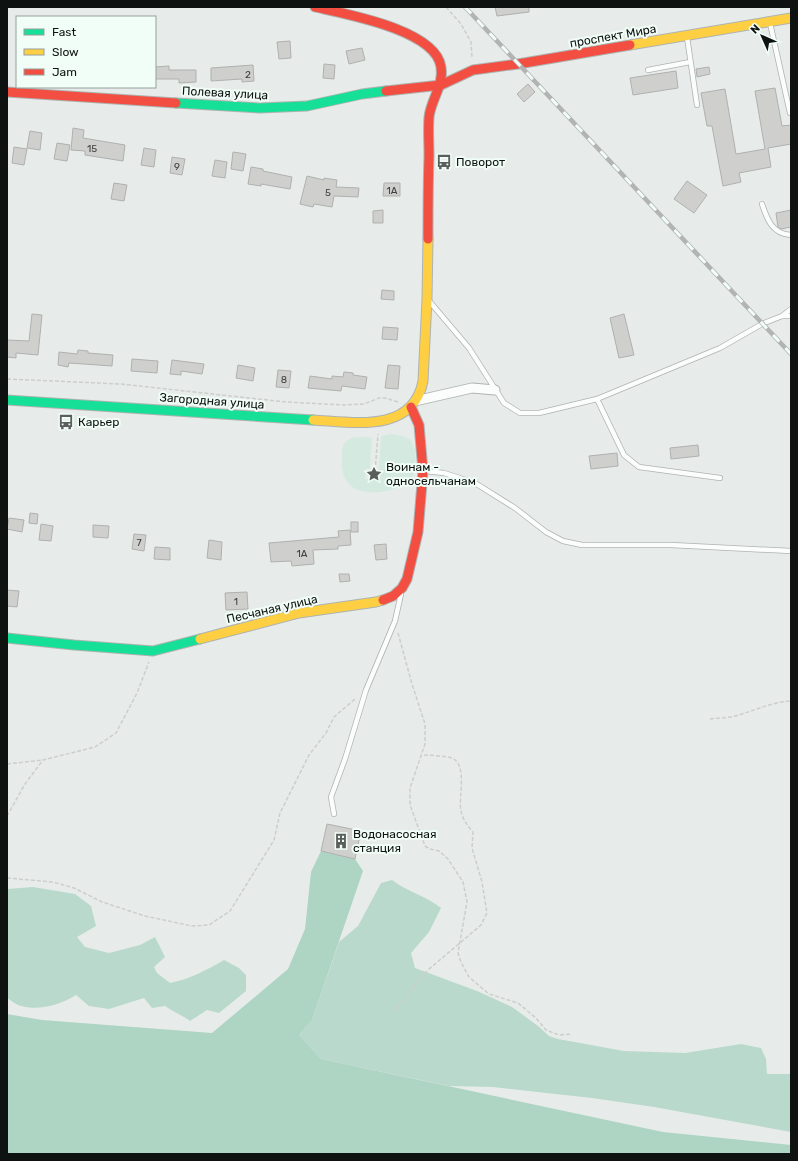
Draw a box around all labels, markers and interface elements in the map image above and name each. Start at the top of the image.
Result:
legend [16,16,156,88]
north arrow [742,16,782,56]
street label: проспект Мира [569,21,657,51]
text: N [748,22,763,37]
text: Fast [52,25,76,39]
text: Slow [52,45,79,59]
text: Jam [52,65,77,79]
house number: 2 [245,69,251,81]
street label: Полевая улица [182,84,268,102]
house number: 15 [87,143,97,155]
bus stop icon: Поворот [435,153,453,171]
place label: Поворот [456,155,505,169]
house number: 9 [174,161,180,173]
house number: 1А [387,185,398,197]
house number: 5 [325,187,331,199]
house number: 8 [281,374,287,386]
street label: Загородная улица [159,390,265,412]
bus stop icon: Карьер [57,413,75,431]
place label: Карьер [78,415,119,429]
place label: Воинам - односельчанам [386,460,476,488]
place icon: Воинам - односельчанам [365,465,383,483]
house number: 7 [136,537,142,549]
house number: 1А [297,548,308,560]
street label: Песчаная улица [225,592,319,626]
house number: 1 [234,596,238,608]
place label: Водонасосная станция [353,827,437,855]
building icon: Водонасосная станция [332,832,350,850]

